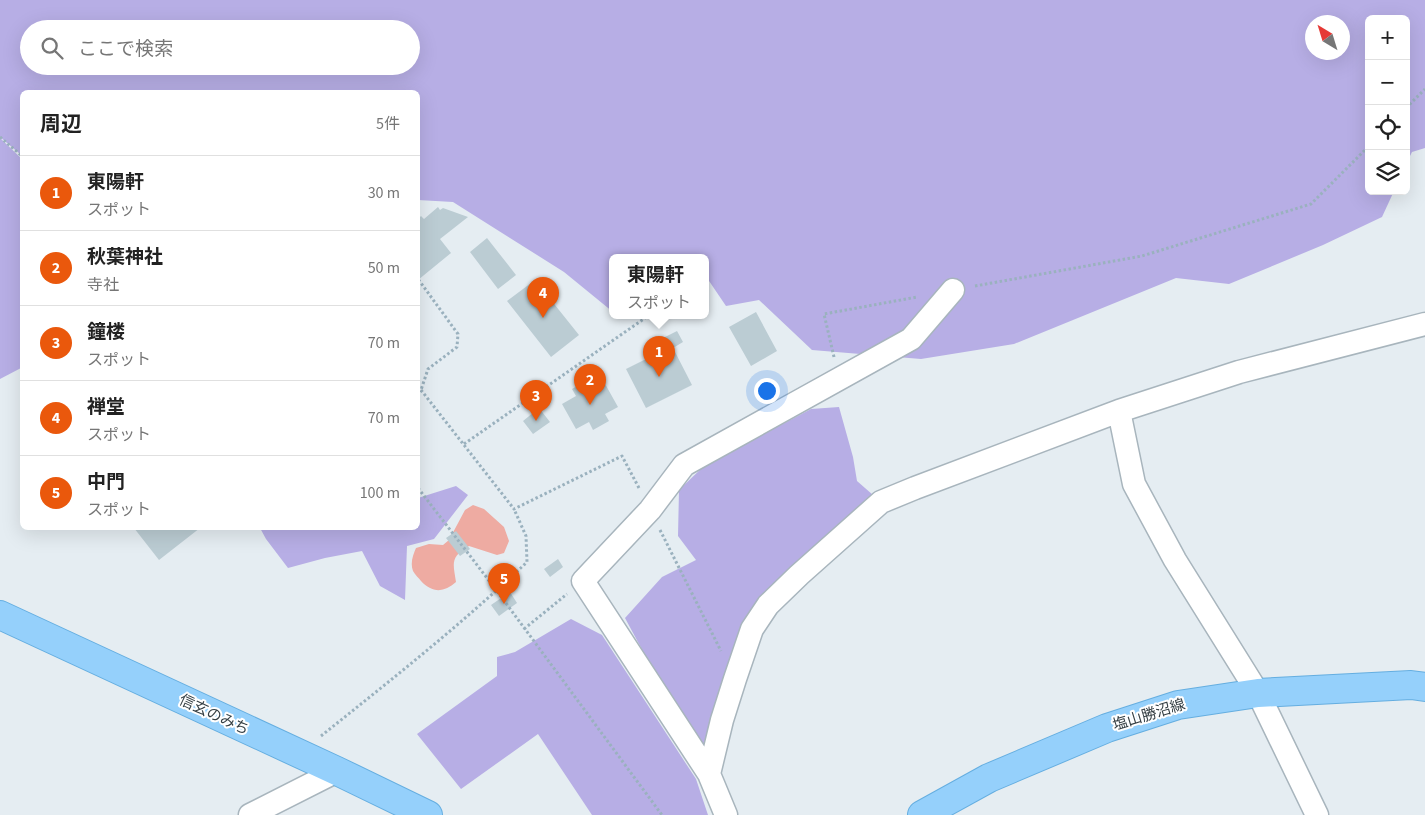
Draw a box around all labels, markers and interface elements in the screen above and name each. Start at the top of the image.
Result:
north arrow [1305,15,1350,60]
map controls [1365,15,1410,195]
button: + [1365,15,1410,60]
search box [20,20,420,75]
icon: search [38,34,66,62]
text: ここで検索 [78,36,173,63]
button: − [1365,60,1410,105]
button: locate [1365,105,1410,150]
text: 周辺 [40,109,82,139]
text: 5件 [376,113,400,135]
button: layers [1365,150,1410,195]
text: 東陽軒 [87,169,144,196]
text: 1 [52,182,60,204]
text: 30 m [368,182,400,204]
text: スポット [87,199,151,221]
text: 秋葉神社 [87,244,163,271]
popup [609,254,709,319]
text: 2 [52,257,60,279]
text: 50 m [368,257,400,279]
text: 東陽軒 [627,262,684,289]
text: 寺社 [87,274,119,296]
pin: 4 [527,277,559,318]
text: スポット [627,292,691,314]
text: 鐘楼 [87,319,125,346]
text: 3 [52,332,60,354]
text: 70 m [368,332,400,354]
pin: 1 [643,336,675,377]
text: スポット [87,349,151,371]
pin: 2 [574,364,606,405]
your location [754,378,780,404]
pin: 3 [520,380,552,421]
text: 禅堂 [87,394,125,421]
text: 4 [52,407,60,429]
text: 70 m [368,407,400,429]
text: スポット [87,424,151,446]
text: 中門 [87,469,125,496]
text: 5 [52,482,60,504]
text: 100 m [360,482,400,504]
text: スポット [87,499,151,521]
pin: 5 [488,563,520,604]
street label: 信玄のみち [176,690,252,740]
street label: 塩山勝沼線 [1110,694,1188,736]

